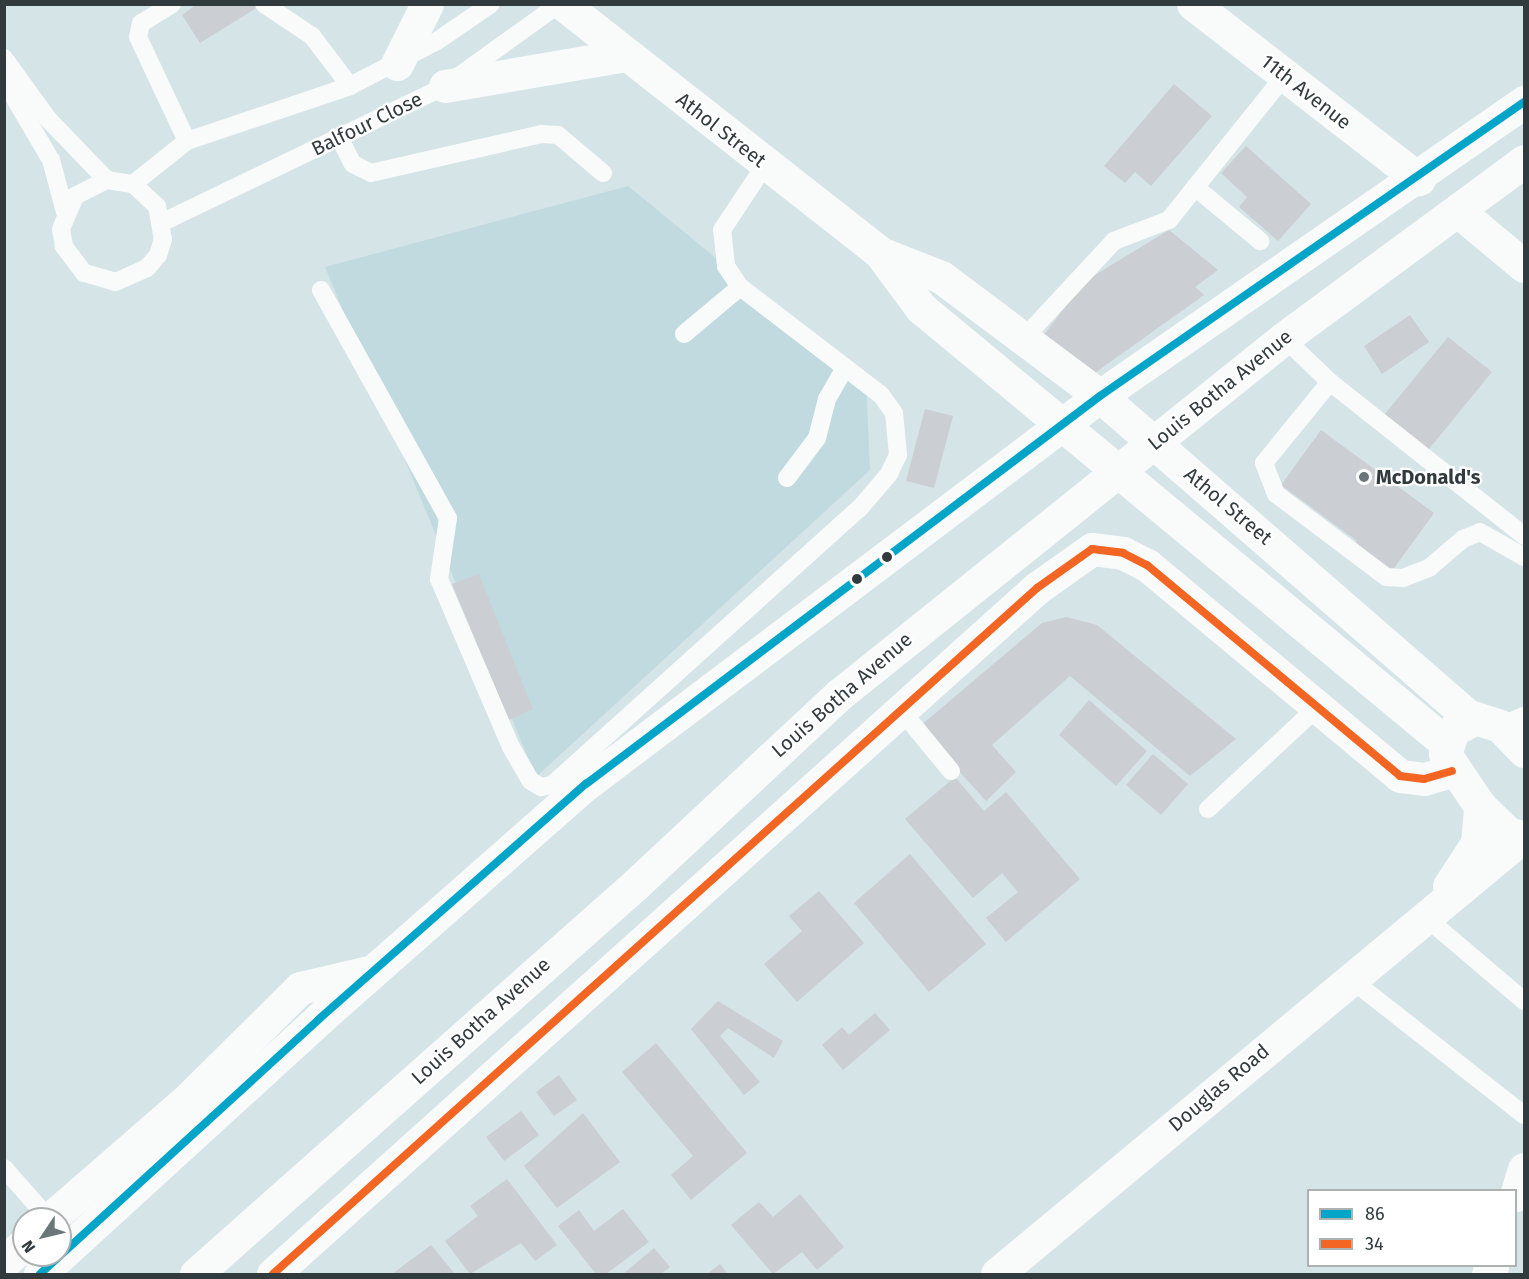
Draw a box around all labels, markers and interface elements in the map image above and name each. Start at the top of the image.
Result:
street label: 11th Avenue [1256,49,1356,135]
street label: Balfour Close [308,87,426,161]
street label: Athol Street [671,87,771,173]
street label: Louis Botha Avenue [1143,325,1297,455]
street label: Athol Street [1179,462,1277,550]
place label: McDonald's [1376,465,1480,489]
marker: McDonald's [1357,470,1371,484]
unlabelled marker [881,551,893,563]
unlabelled marker [851,573,863,585]
street label: Louis Botha Avenue [767,627,917,763]
street label: Louis Botha Avenue [407,952,555,1090]
street label: Douglas Road [1164,1039,1274,1137]
legend [1307,1189,1517,1267]
text: 86 [1365,1203,1385,1225]
north arrow [12,1207,72,1267]
text: 34 [1365,1233,1383,1255]
text: N [18,1237,39,1256]

